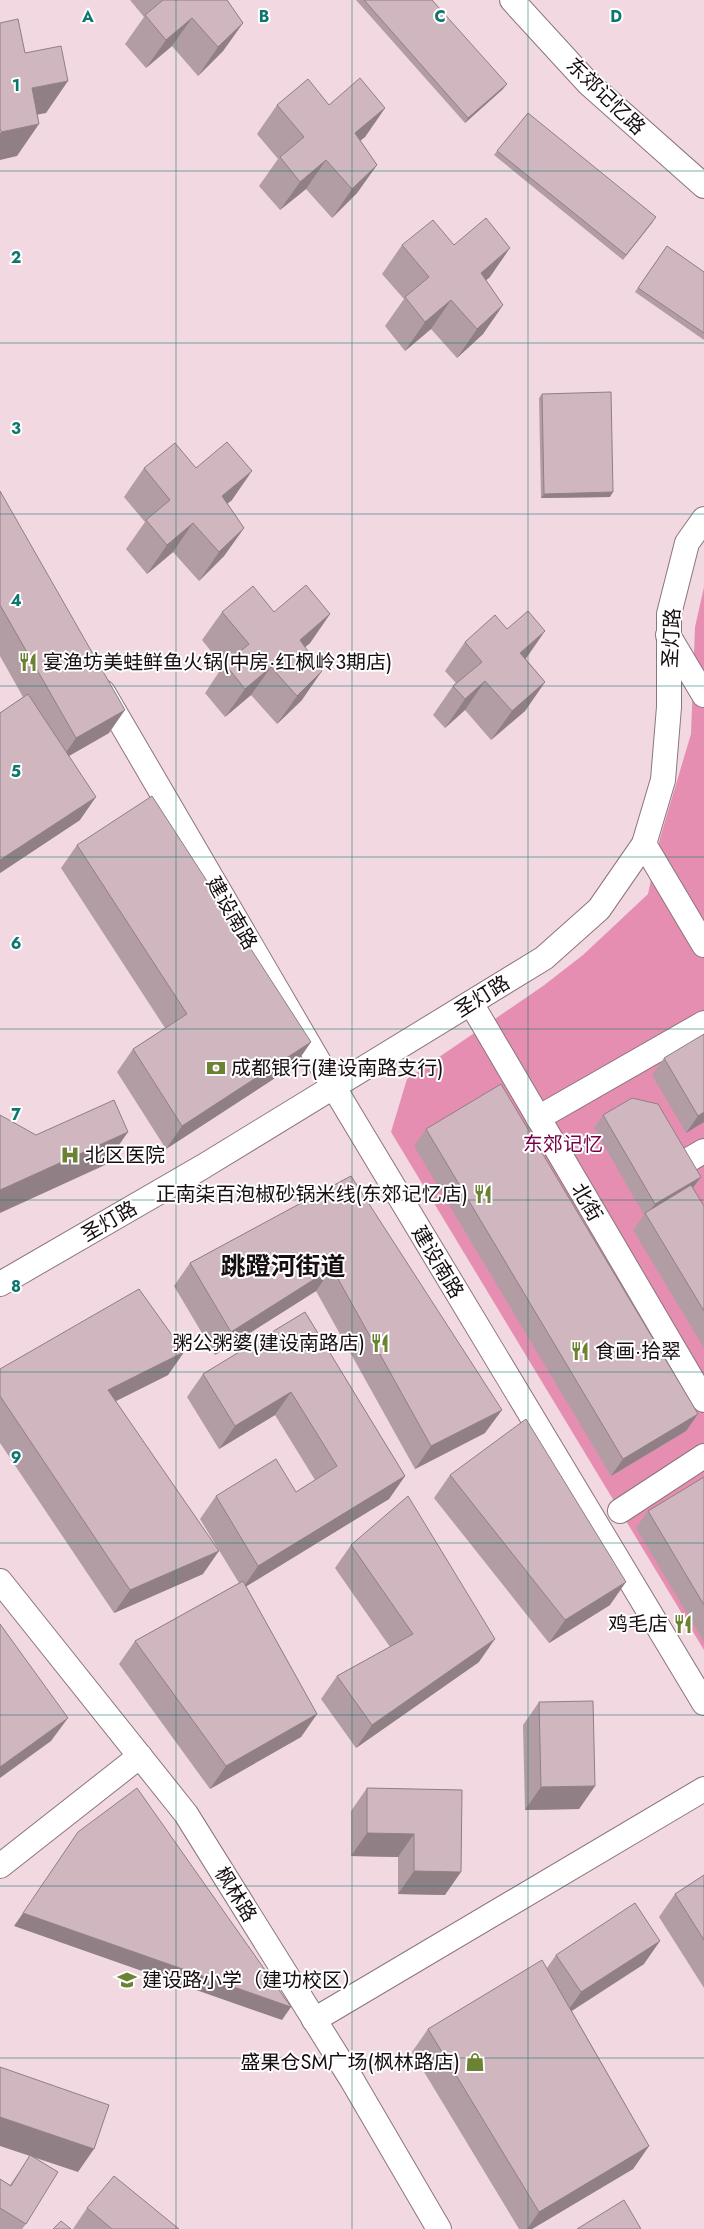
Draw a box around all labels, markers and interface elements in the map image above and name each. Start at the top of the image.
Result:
text: A [81,5,94,28]
text: B [259,5,269,28]
text: C [434,5,446,28]
text: D [610,5,622,28]
street label: 东郊记忆路 [560,51,652,142]
text: 1 [12,74,20,97]
text: 2 [11,246,21,269]
text: 3 [11,417,21,440]
text: 4 [10,589,22,612]
street label: 圣灯路 [655,607,688,669]
place label: 宴渔坊美蛙鲜鱼火锅(中房·红枫岭3期店) [43,648,392,677]
restaurant icon: 宴渔坊美蛙鲜鱼火锅(中房·红枫岭3期店) [17,651,39,673]
text: 5 [11,760,21,783]
street label: 建设南路 [199,871,264,955]
text: 6 [11,932,21,955]
street label: 圣灯路 [449,968,515,1025]
place label: 成都银行(建设南路支行) [231,1054,443,1083]
bank icon: 成都银行(建设南路支行) [205,1057,227,1079]
text: 7 [11,1103,21,1126]
park label: 东郊记忆 [523,1130,603,1159]
place label: 北区医院 [85,1141,165,1170]
hospital icon: 北区医院 [59,1144,81,1166]
street label: 北街 [564,1178,609,1227]
place label: 正南柒百泡椒砂锅米线(东郊记忆店) [156,1180,468,1209]
restaurant icon: 正南柒百泡椒砂锅米线(东郊记忆店) [472,1183,494,1205]
street label: 圣灯路 [76,1194,142,1249]
street label: 建设南路 [405,1221,471,1304]
district label: 跳蹬河街道 [220,1248,346,1284]
text: 8 [11,1275,21,1298]
place label: 粥公粥婆(建设南路店) [173,1329,365,1358]
restaurant icon: 粥公粥婆(建设南路店) [369,1332,391,1354]
place label: 食画·拾翠 [595,1337,681,1366]
restaurant icon: 食画·拾翠 [569,1340,591,1362]
text: 9 [11,1446,21,1469]
place label: 鸡毛店 [608,1610,668,1639]
restaurant icon: 鸡毛店 [672,1613,694,1635]
street label: 枫林路 [207,1861,264,1927]
place label: 建设路小学（建功校区） [142,1966,362,1995]
school or university icon: 建设路小学（建功校区） [116,1969,138,1991]
place label: 盛果仓SM广场(枫林路店) [240,2048,460,2077]
shop icon: 盛果仓SM广场(枫林路店) [464,2051,486,2073]

